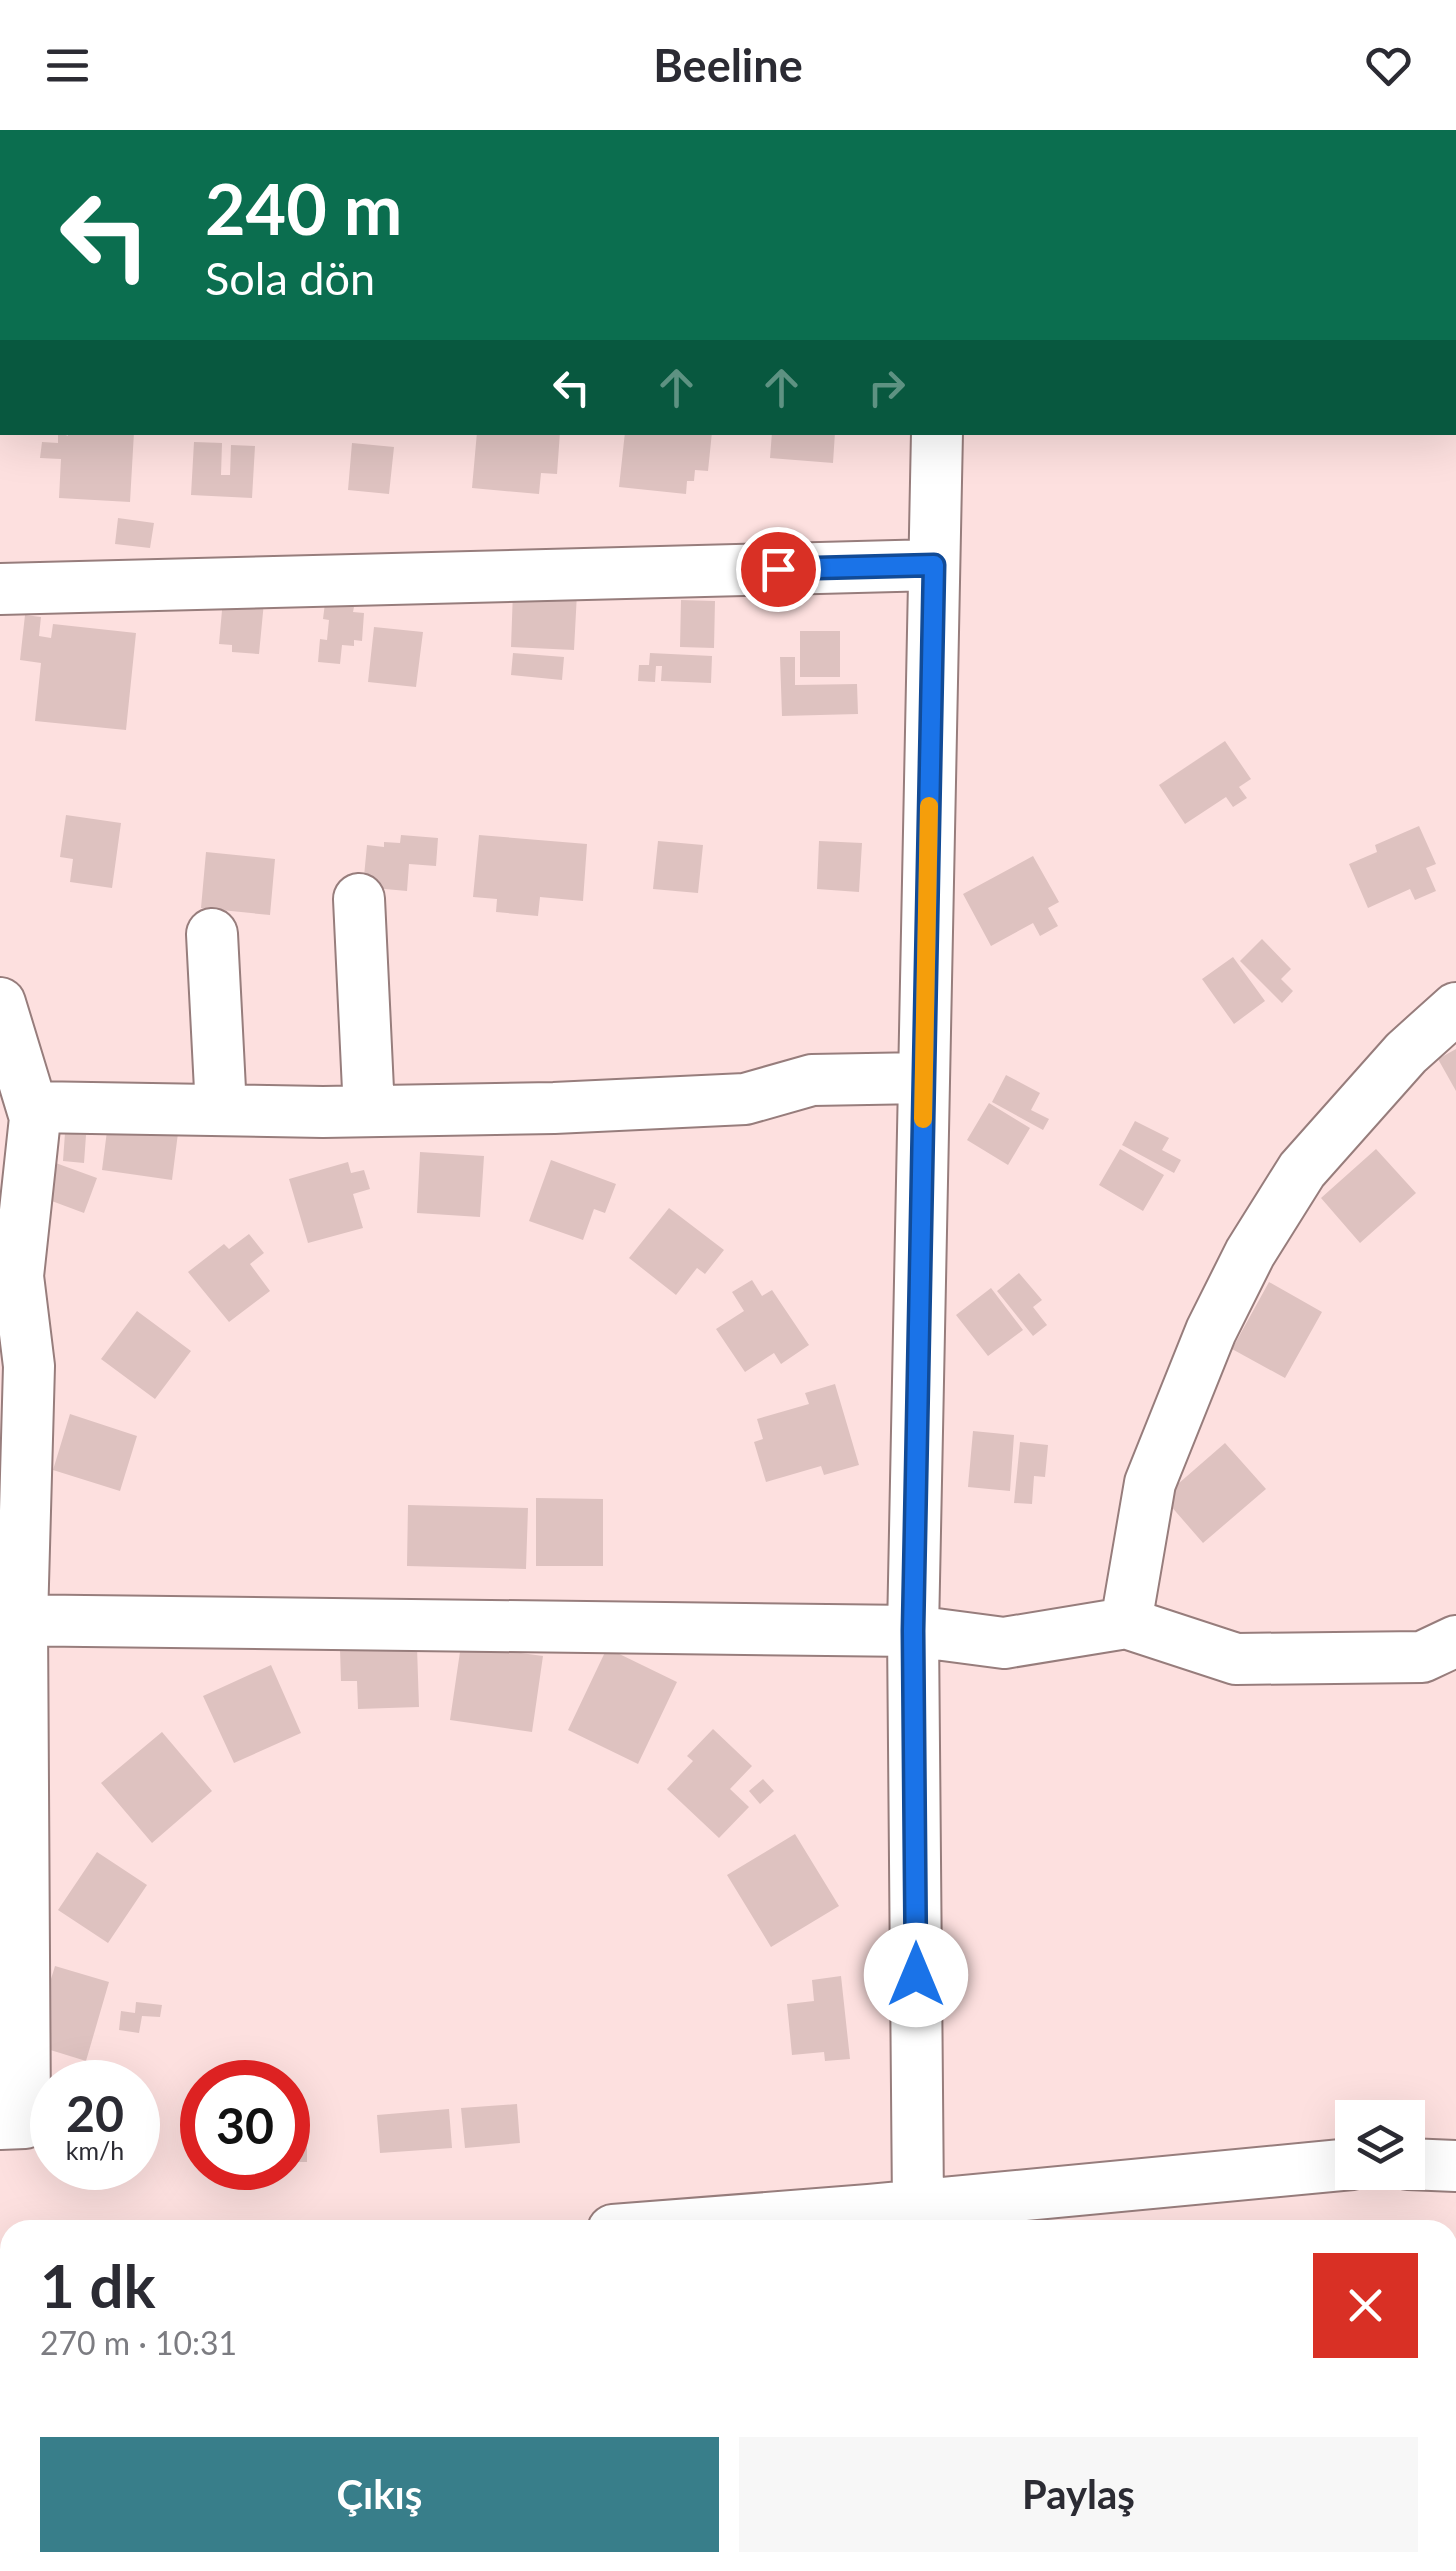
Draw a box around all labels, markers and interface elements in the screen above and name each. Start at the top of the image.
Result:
icon: menu [40,38,95,93]
text: Beeline [653,38,803,92]
icon: heart [1361,38,1416,93]
text: 240 m [205,166,402,250]
icon: left [40,170,170,300]
text: Sola dön [205,251,375,305]
icon: left [544,360,599,415]
icon: ahead [649,360,704,415]
icon: ahead [754,360,809,415]
icon: right [859,360,914,415]
pin [736,527,821,612]
icon: arrive [751,542,806,597]
position arrow [864,1923,968,2027]
speed limit sign: 30 [180,2060,310,2190]
text: 20 [66,2083,124,2143]
map controls [1335,2100,1425,2190]
button: layers [1335,2100,1425,2190]
text: km/h [66,2135,124,2165]
text: 1 dk [40,2249,156,2321]
button: close [1313,2253,1418,2358]
text: 270 m · 10:31 [40,2323,237,2362]
button: Çıkış [40,2437,719,2552]
button: Paylaş [739,2437,1418,2552]

